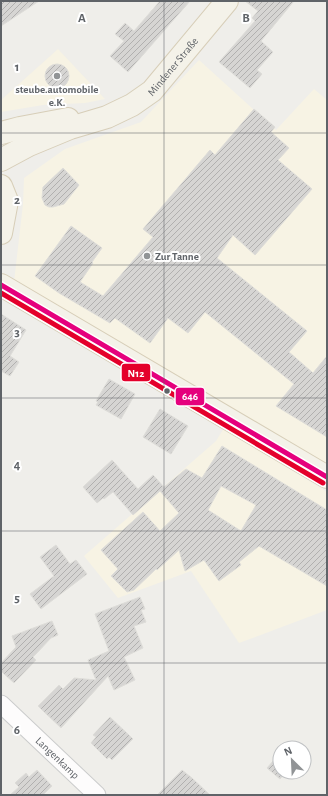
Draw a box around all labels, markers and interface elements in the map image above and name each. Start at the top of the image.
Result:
text: A [78,12,86,25]
text: B [242,12,250,25]
street label: Mindener Straße [146,35,200,98]
text: 1 [15,61,19,74]
marker: steube.automobile e.K. [52,71,62,81]
place label: steube.automobile e.K. [15,84,99,108]
text: 2 [14,194,20,207]
marker: Zur Tanne [142,251,152,261]
place label: Zur Tanne [155,251,199,262]
text: 3 [14,326,20,339]
line badge: N12 [121,363,151,382]
text: N12 [128,368,144,379]
unlabelled marker [162,386,172,396]
line badge: 646 [175,387,205,406]
text: 646 [182,391,198,402]
text: 4 [14,459,21,472]
text: 5 [14,592,20,605]
text: 6 [14,724,20,737]
street label: Langenkamp [33,735,82,781]
north arrow [272,740,312,780]
text: N [282,745,294,758]

